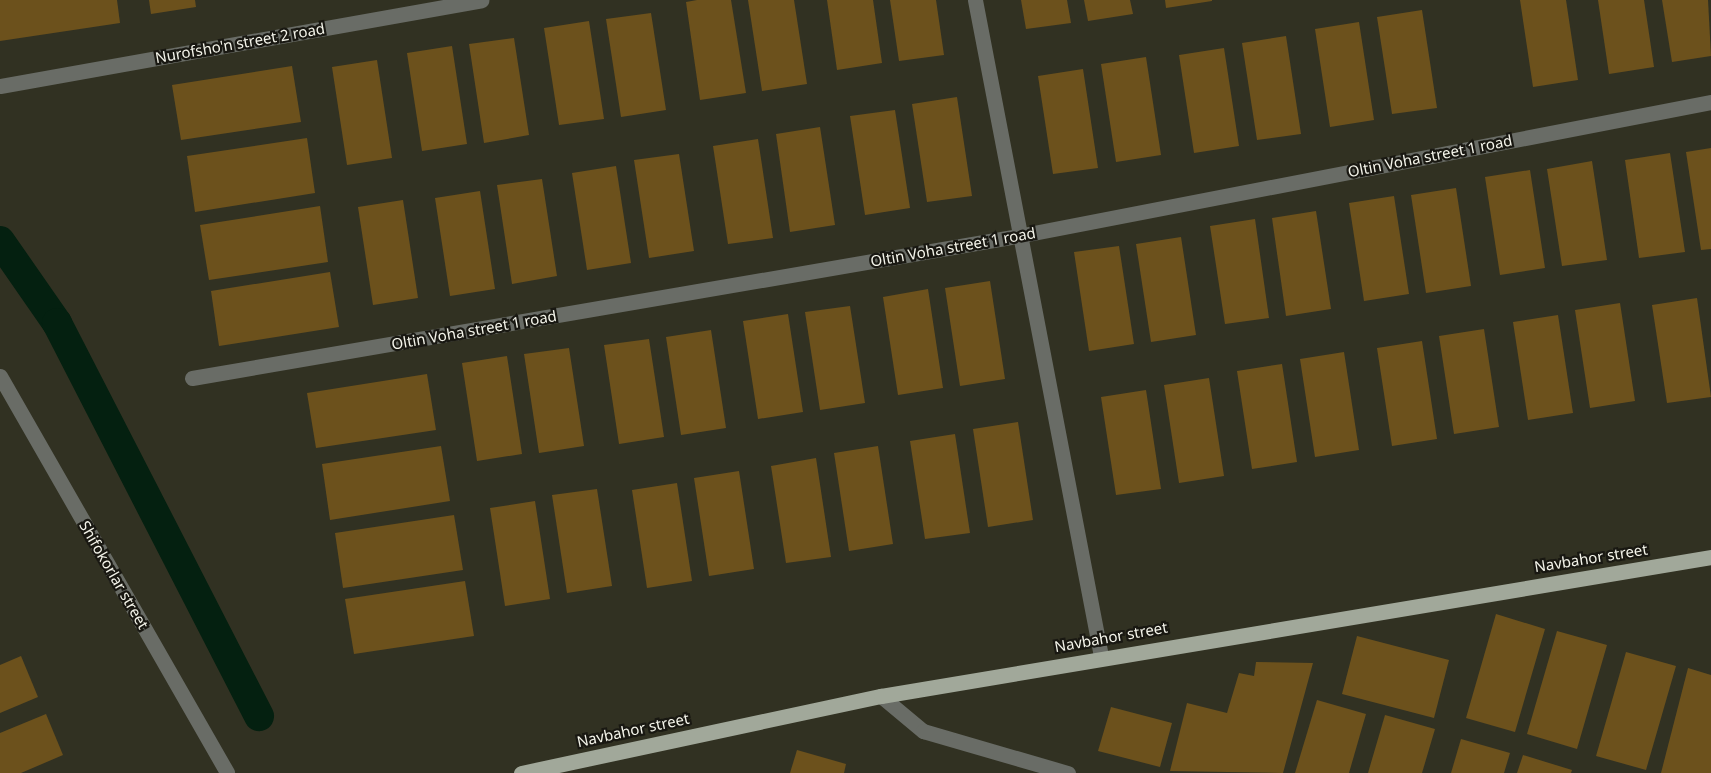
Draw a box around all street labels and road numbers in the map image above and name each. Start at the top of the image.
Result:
street label: Nurofsho'n street 2 road [154,19,326,67]
street label: Oltin Voha street 1 road [1346,131,1514,181]
street label: Oltin Voha street 1 road [869,224,1037,270]
street label: Oltin Voha street 1 road [390,307,558,353]
street label: Shifokorlar street [76,518,152,632]
street label: Navbahor street [1533,540,1649,576]
street label: Navbahor street [1053,618,1169,656]
street label: Navbahor street [575,709,691,751]

